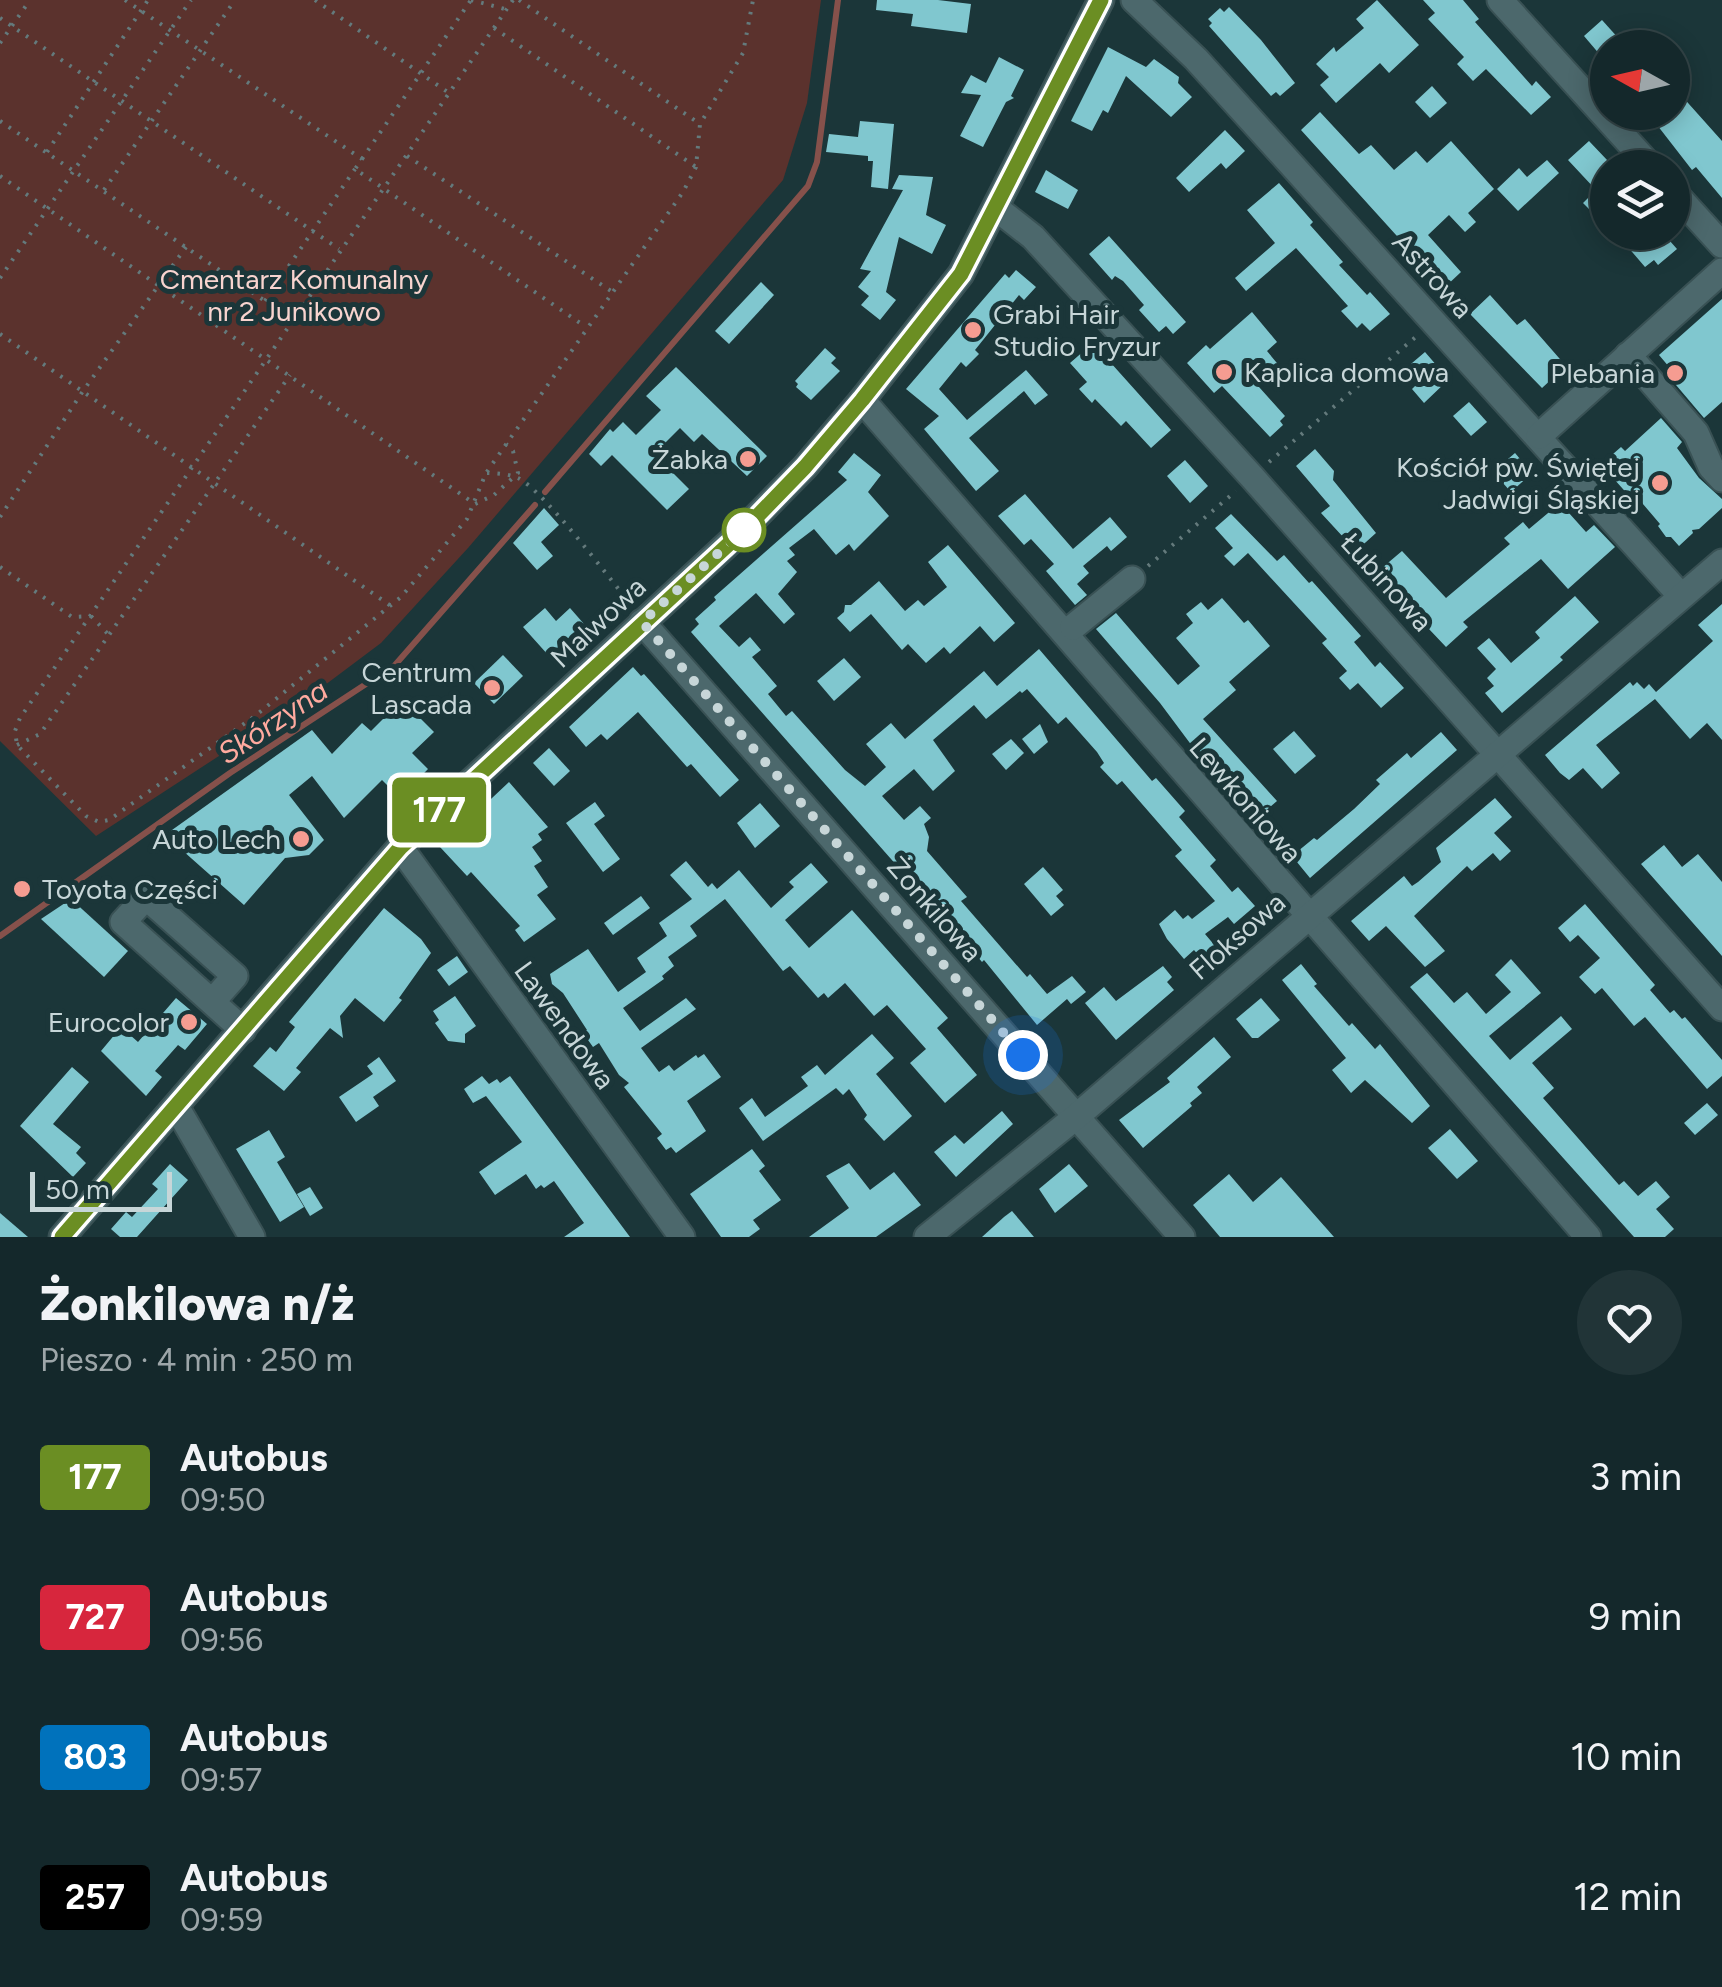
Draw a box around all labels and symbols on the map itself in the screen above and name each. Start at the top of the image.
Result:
north arrow [1590,30,1690,130]
street label: Astrowa [1386,225,1480,325]
park label: Cmentarz Komunalny nr 2 Junikowo [160,262,429,328]
place label: Grabi Hair Studio Fryzur [993,297,1161,363]
marker: Grabi Hair Studio Fryzur [962,319,984,341]
place label: Kaplica domowa [1244,355,1449,389]
place label: Plebania [1550,356,1655,390]
marker: Kaplica domowa [1213,361,1235,383]
marker: Plebania [1664,362,1686,384]
place label: Żabka [652,442,728,476]
marker: Żabka [737,448,759,470]
place label: Kościół pw. Świętej Jadwigi Śląskiej [1396,450,1640,516]
marker: Kościół pw. Świętej Jadwigi Śląskiej [1649,472,1671,494]
unlabelled marker [723,509,765,551]
street label: Łubinowa [1334,526,1440,638]
street label: Malwowa [543,569,653,675]
place label: Centrum Lascada [361,655,472,721]
water label: Skórzyna [211,671,335,772]
marker: Centrum Lascada [481,677,503,699]
street label: Lewkoniowa [1182,730,1310,870]
line badge: 177 [382,778,496,842]
place label: Auto Lech [152,822,281,856]
marker: Auto Lech [290,828,312,850]
street label: Żonkilowa [880,850,990,968]
place label: Toyota Części [42,872,218,906]
marker: Toyota Części [11,878,33,900]
street label: Floksowa [1182,885,1292,987]
street label: Lawendowa [507,955,623,1095]
place label: Eurocolor [48,1005,170,1039]
marker: Eurocolor [178,1011,200,1033]
your location [998,1030,1048,1080]
scale bar [30,1167,172,1212]

